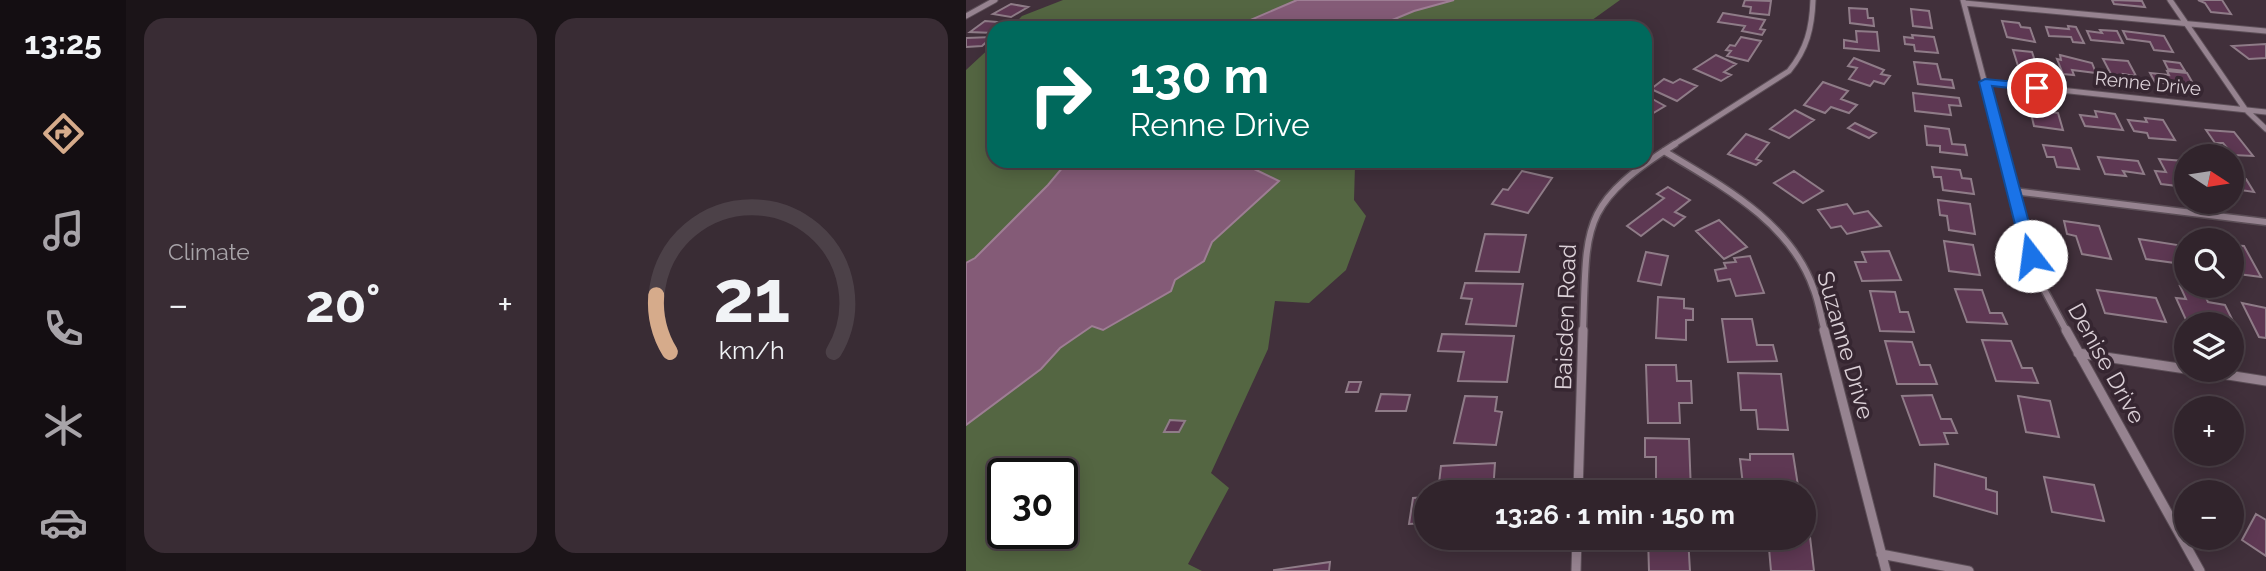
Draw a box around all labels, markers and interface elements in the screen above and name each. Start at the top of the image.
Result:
text: 13:25 [24,24,102,61]
text: 130 m [1130,47,1269,104]
icon: right [1015,49,1106,140]
pin [2007,58,2067,118]
street label: Renne Drive [2094,66,2202,100]
icon: arrive [2018,69,2056,107]
text: Renne Drive [1130,106,1310,143]
icon: directions [39,109,88,158]
north arrow [2174,144,2244,214]
map controls [2174,144,2244,550]
icon: music [39,206,88,255]
position arrow [1994,219,2068,293]
button: search [2174,228,2244,298]
text: Climate [168,238,250,265]
street label: Baisden Road [1549,243,1581,391]
text: 21 [713,254,790,339]
street label: Suzanne Drive [1812,268,1880,422]
text: 20° [305,273,381,334]
text: − [168,282,188,327]
text: + [497,282,513,327]
street label: Denise Drive [2063,298,2151,428]
icon: phone [39,304,88,353]
button: layers [2174,312,2244,382]
text: km/h [719,334,784,364]
button: + [2174,396,2244,466]
icon: climate [39,401,88,450]
speed limit sign: 30 [987,458,1078,549]
button: − [2174,480,2244,550]
icon: car [39,498,88,547]
text: 13:26 · 1 min · 150 m [1495,500,1735,530]

